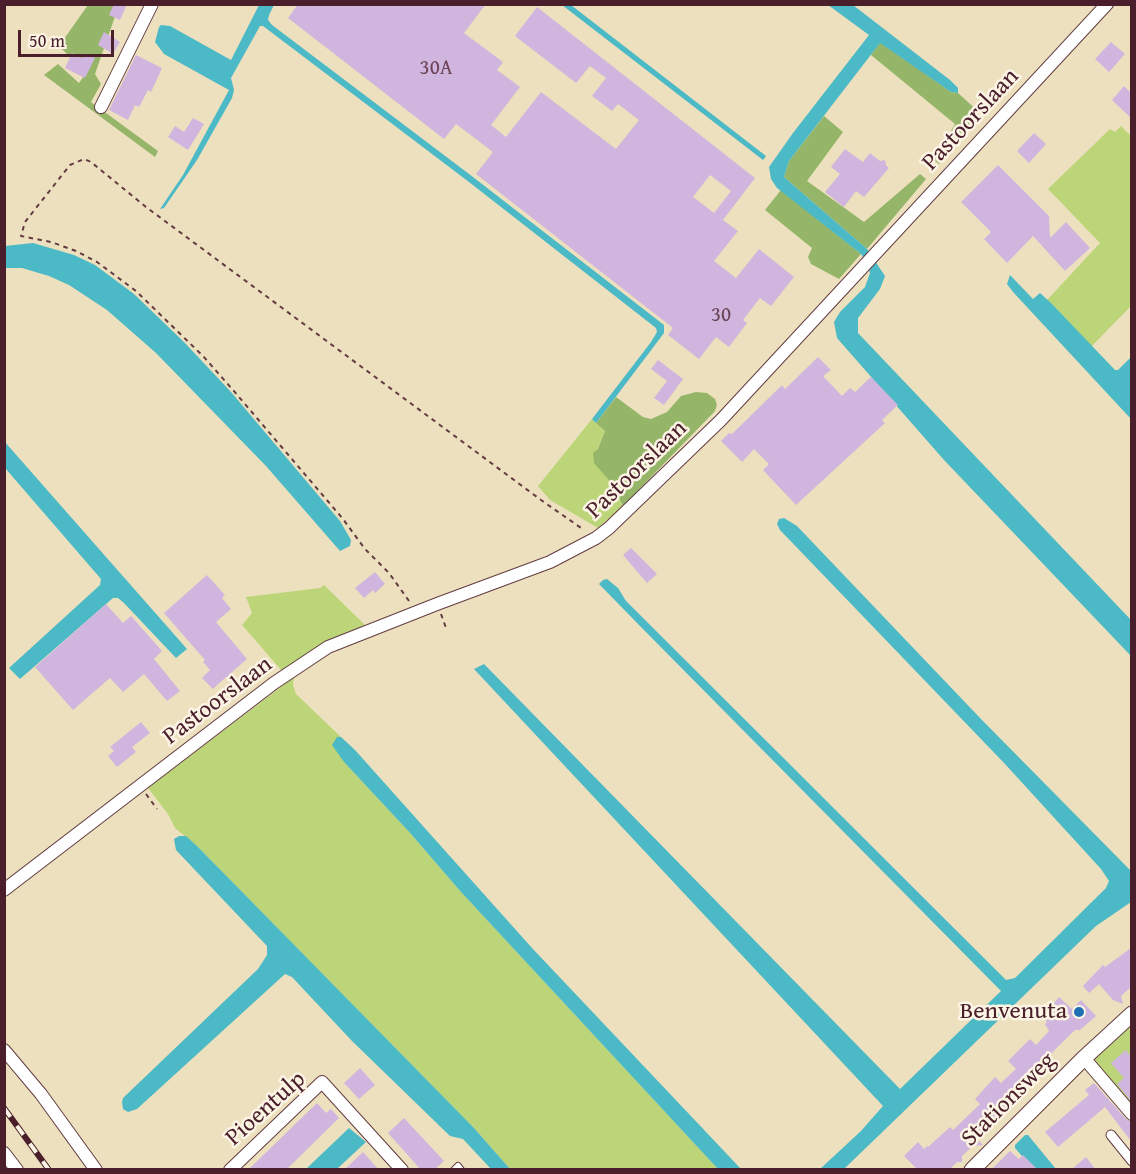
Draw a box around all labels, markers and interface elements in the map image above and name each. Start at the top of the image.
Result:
scale bar [21,18,117,56]
text: 50 m [29,27,65,54]
house number: 30A [420,56,452,82]
street label: Pastoorslaan [916,63,1026,177]
house number: 30 [711,303,731,329]
street label: Pastoorslaan [581,415,693,525]
street label: Pastoorslaan [158,651,278,751]
place label: Benvenuta [960,998,1067,1026]
marker: Benvenuta [1072,1005,1086,1019]
street label: Stationsweg [956,1047,1062,1153]
street label: Pioentulp [220,1066,312,1152]

